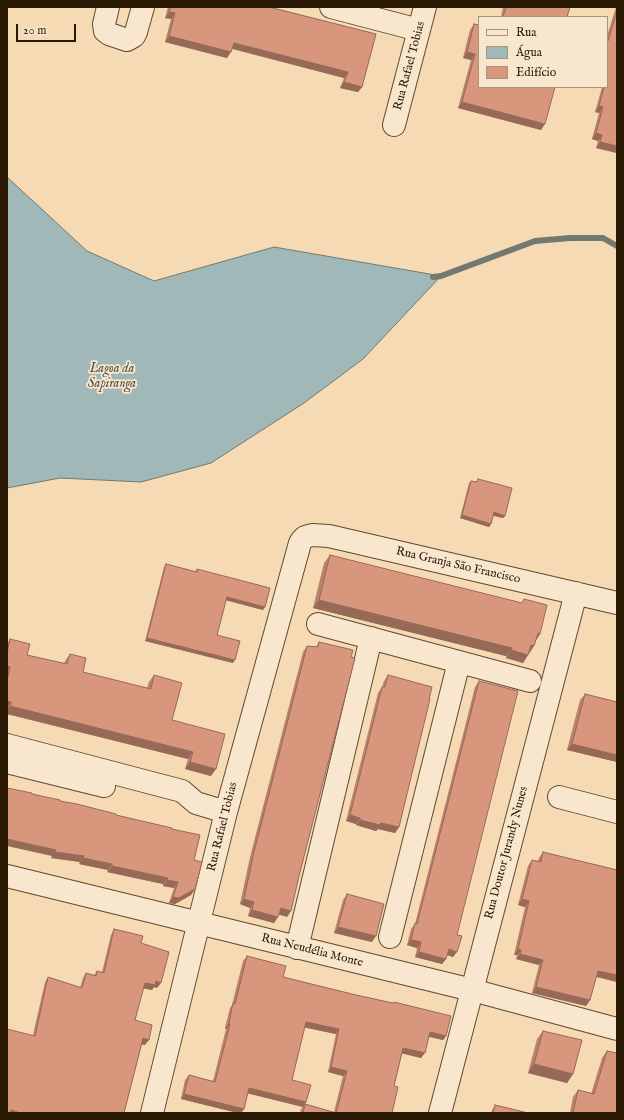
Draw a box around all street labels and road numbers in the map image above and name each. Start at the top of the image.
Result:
street label: Rua Rafael Tobias [391,20,429,112]
street label: Rua Granja São Francisco [394,545,522,587]
street label: Rua Rafael Tobias [205,781,241,873]
street label: Rua Doutor Jurandy Nunes [482,785,532,921]
street label: Rua Neudélia Monte [259,931,365,971]

